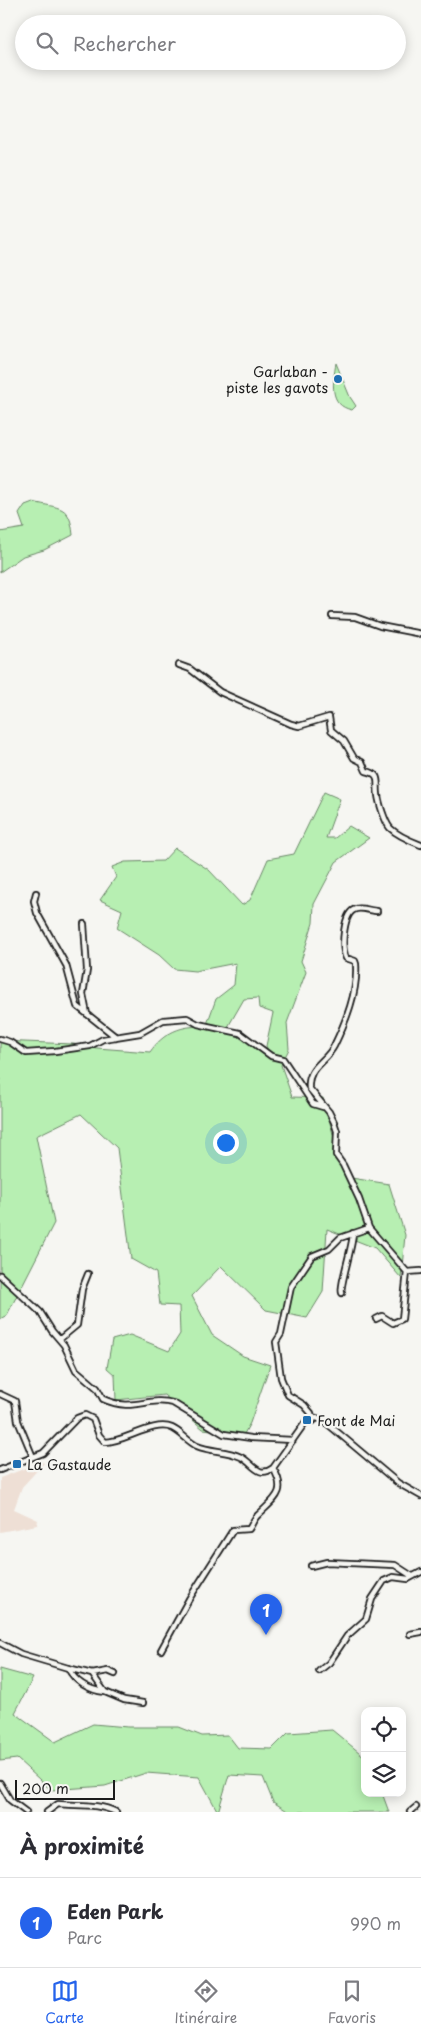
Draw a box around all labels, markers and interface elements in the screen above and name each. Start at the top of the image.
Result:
search box [15,15,406,70]
icon: search [33,29,61,57]
text: Rechercher [73,29,176,57]
place label: Garlaban - piste les gavots [226,361,328,398]
marker: Garlaban - piste les gavots [332,373,344,385]
your location [213,1130,239,1156]
place label: Font de Mai [317,1410,395,1431]
marker: Font de Mai [301,1414,313,1426]
place label: La Gastaude [27,1454,112,1475]
marker: La Gastaude [11,1458,23,1470]
pin: 1 [250,1594,282,1635]
map controls [361,1707,406,1797]
button: locate [361,1707,406,1752]
button: layers [361,1752,406,1797]
scale bar [15,1777,115,1800]
text: 200 m [22,1778,69,1799]
text: À proximité [20,1829,144,1861]
text: Eden Park [67,1897,163,1925]
text: 1 [32,1911,40,1935]
text: 990 m [350,1911,401,1935]
text: Parc [67,1925,102,1949]
tab: Carte [45,1977,84,2028]
tab: Itinéraire [174,1977,237,2028]
tab: Favoris [328,1977,376,2028]

